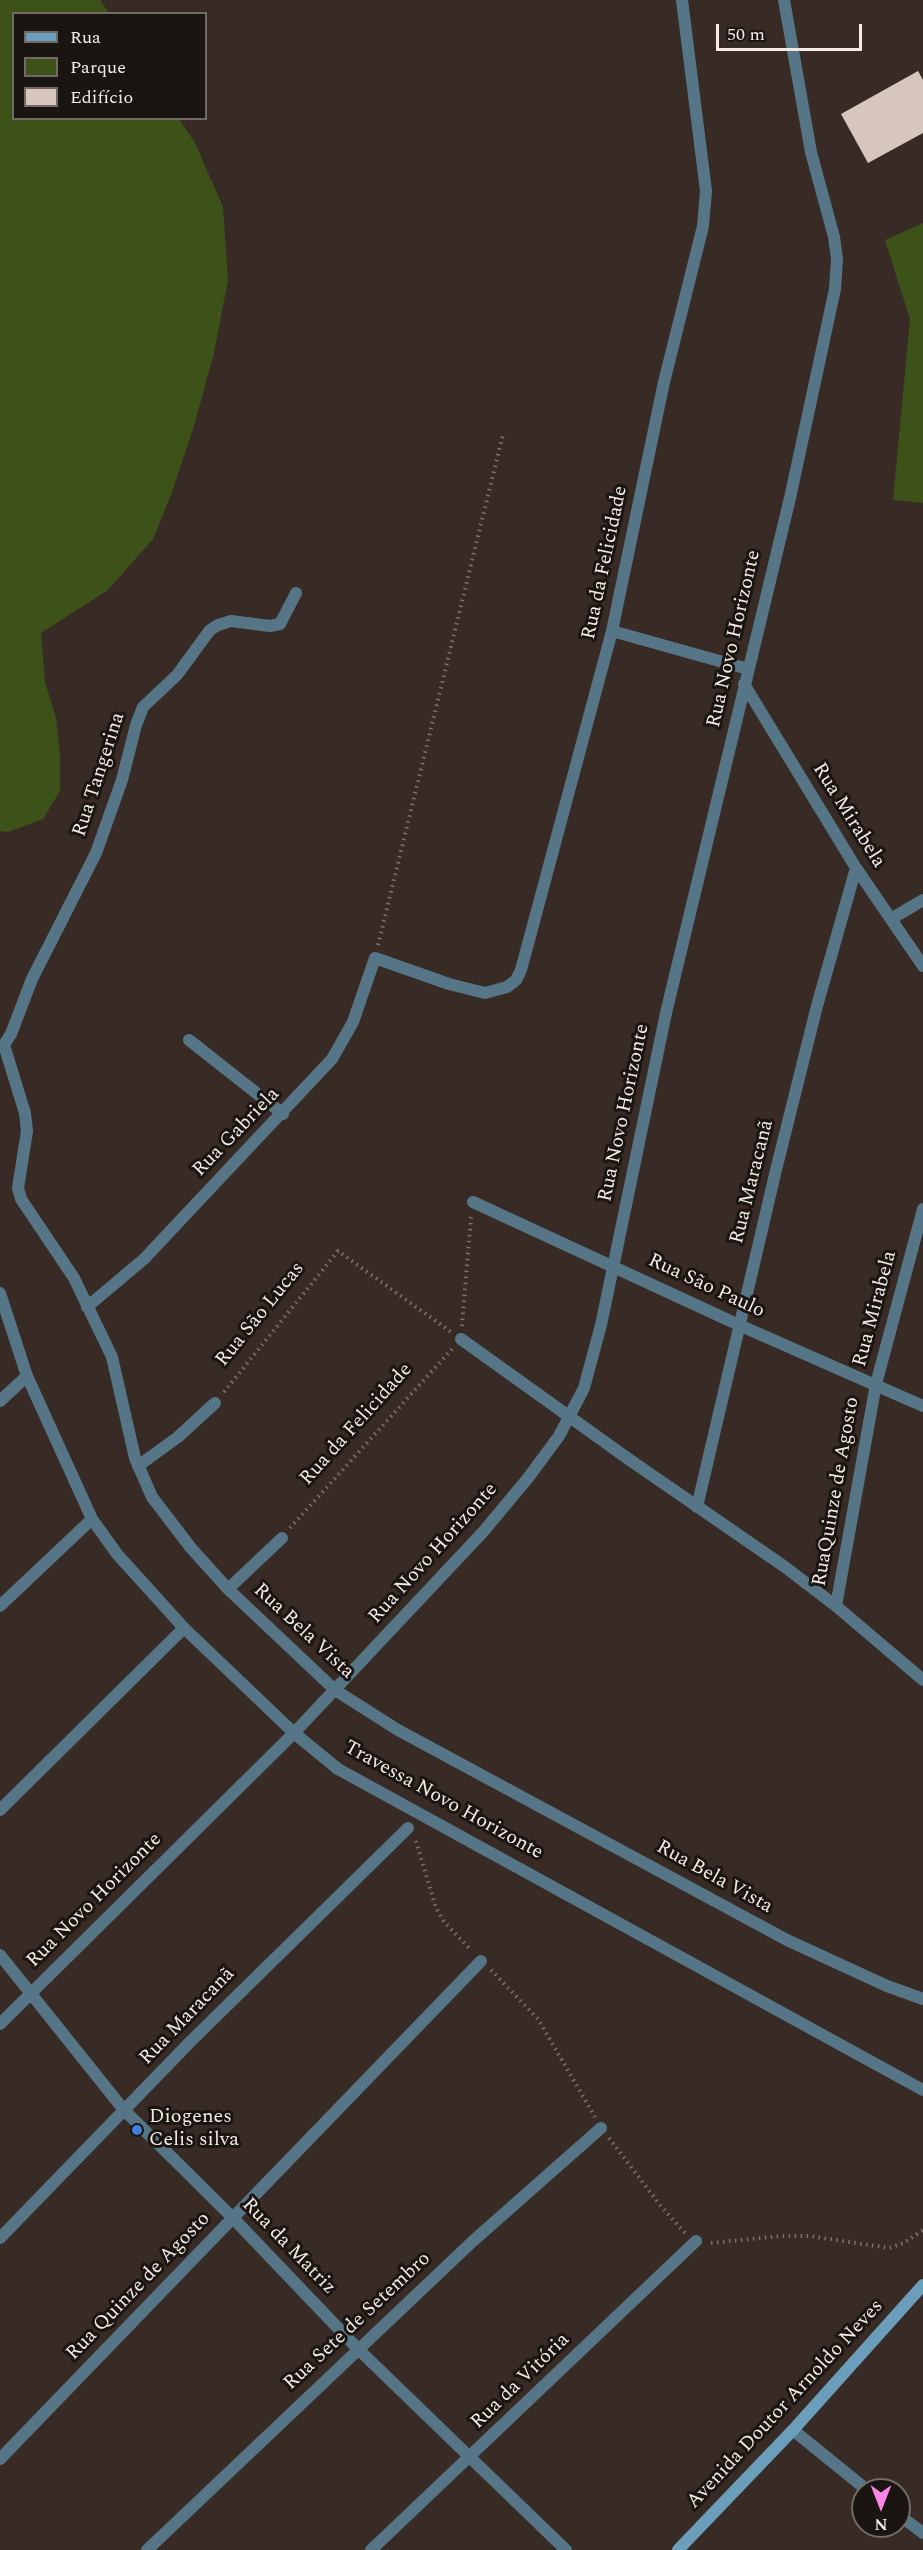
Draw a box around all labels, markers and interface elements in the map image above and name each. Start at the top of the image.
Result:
legend [12,12,207,120]
scale bar [719,12,864,50]
text: 50 m [727,21,765,48]
text: Rua [70,24,101,51]
text: Parque [70,54,126,81]
text: Edifício [70,84,133,111]
street label: Rua da Felicidade [578,484,634,642]
street label: Rua Novo Horizonte [703,548,767,730]
street label: Rua Tangerina [69,710,131,840]
street label: Rua Mirabela [806,759,890,873]
street label: Rua Novo Horizonte [594,1022,656,1204]
street label: Rua Gabriela [188,1083,286,1183]
street label: Rua Maracanã [726,1118,780,1246]
street label: Rua Mirabela [849,1248,903,1370]
street label: Rua São Paulo [644,1250,768,1324]
street label: Rua São Lucas [211,1258,311,1372]
street label: Rua da Felicidade [296,1359,418,1491]
street label: RuaQuinze de Agosto [809,1395,865,1589]
street label: Rua Novo Horizonte [364,1479,504,1629]
street label: Rua Bela Vista [248,1579,358,1685]
street label: Travessa Novo Horizonte [339,1736,547,1866]
street label: Rua Novo Horizonte [22,1828,168,1974]
street label: Rua Bela Vista [652,1836,776,1920]
street label: Rua Maracanã [135,1963,241,2071]
place label: Diogenes Celis silva [149,2106,239,2153]
marker: Diogenes Celis silva [130,2123,144,2137]
street label: Rua da Matriz [236,2194,340,2300]
street label: Rua Quinze de Agosto [62,2208,216,2366]
street label: Rua Sete de Setembro [280,2248,436,2396]
street label: Avenida Doutor Arnoldo Neves [683,2295,889,2515]
street label: Rua da Vitória [467,2329,575,2435]
north arrow [851,2478,911,2538]
text: N [874,2512,888,2536]

